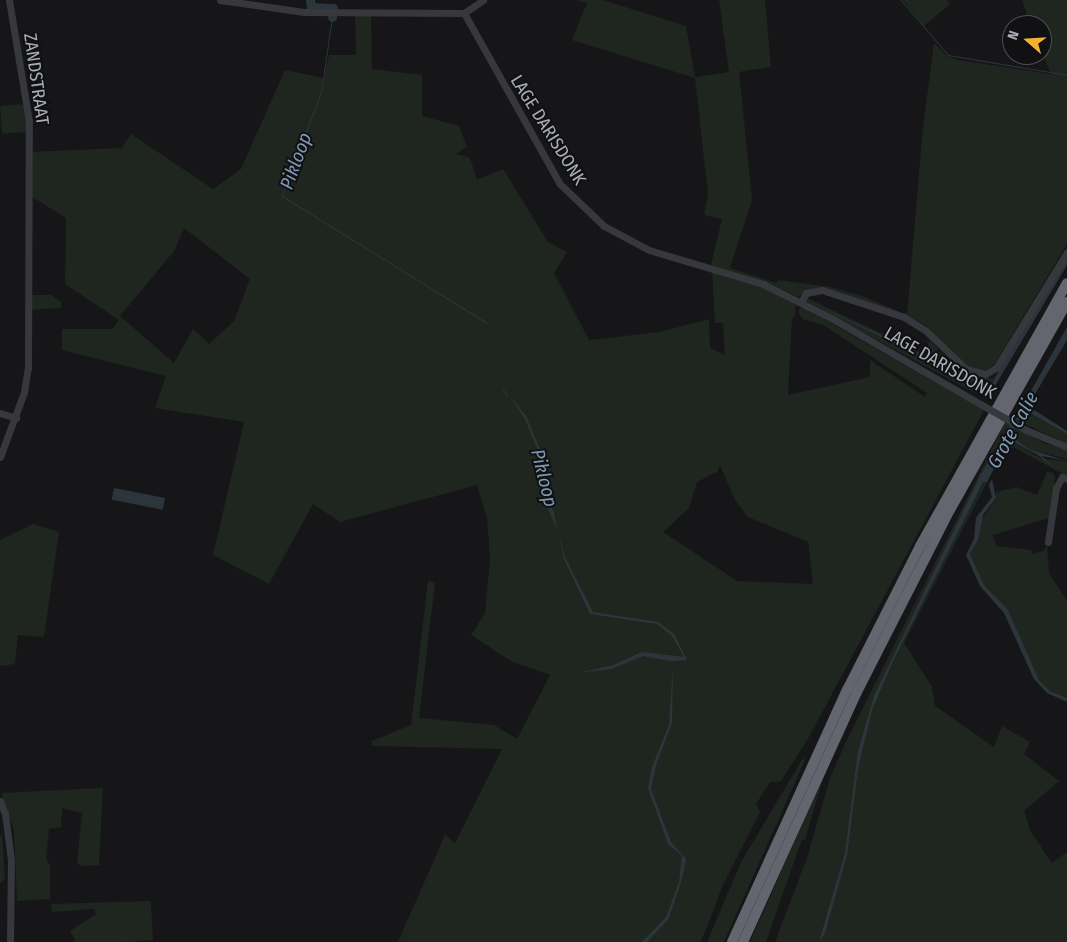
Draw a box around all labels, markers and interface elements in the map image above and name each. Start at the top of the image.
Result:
north arrow [1002,15,1052,65]
text: N [1004,29,1023,42]
street label: ZANDSTRAAT [19,32,53,126]
street label: LAGE DARISDONK [506,71,590,189]
water label: Pikloop [275,129,317,193]
street label: LAGE DARISDONK [880,322,1000,404]
water label: Grote Calie [983,388,1043,472]
water label: Pikloop [526,447,562,509]

